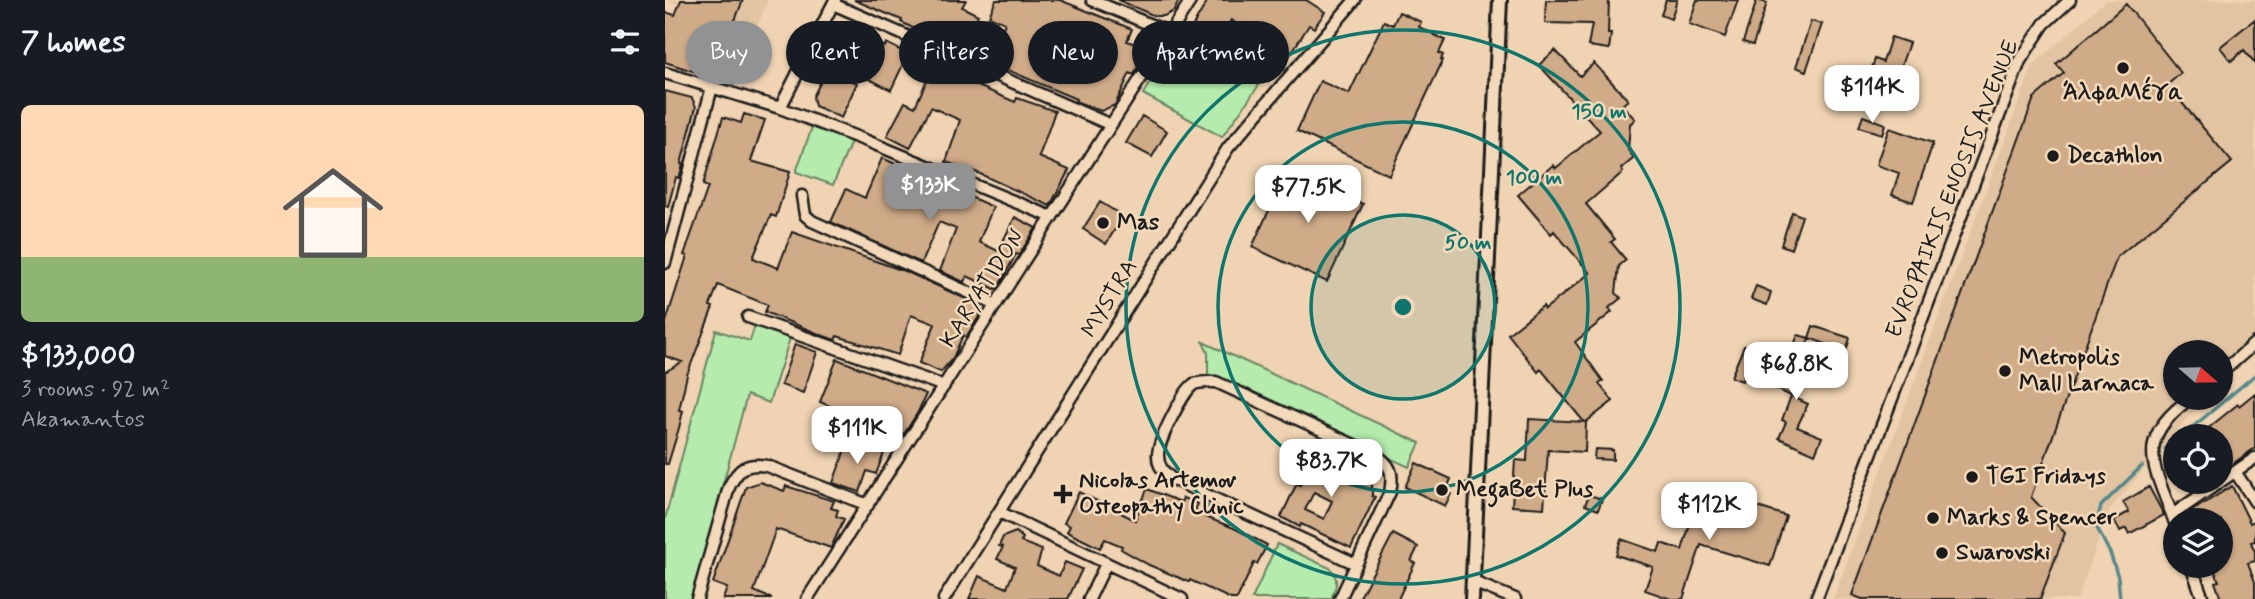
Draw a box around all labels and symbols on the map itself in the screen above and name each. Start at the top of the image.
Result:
street label: EVROPAIKIS ENOSIS AVENUE [1879,35,2027,343]
marker: ΆλφαΜέγα [2115,60,2131,76]
pin: $114K [1823,66,1921,125]
place label: ΆλφαΜέγα [2063,76,2183,108]
text: 150 m [1571,98,1627,126]
place label: Decathlon [2067,141,2163,171]
marker: Decathlon [2045,148,2061,164]
pin: $133K [881,164,979,223]
text: 100 m [1506,164,1562,192]
pin: $77.5K [1251,166,1365,225]
place label: Mas [1117,208,1160,238]
marker: Mas [1095,215,1111,231]
street label: KARYATIDON [934,224,1033,354]
text: 50 m [1445,229,1492,257]
street label: MYSTRA [1075,254,1145,344]
centre of rings [1391,295,1415,319]
north arrow [2163,340,2233,410]
pin: $68.8K [1739,342,1853,402]
place label: Metropolis Mall Larnaca [2019,343,2155,399]
marker: Metropolis Mall Larnaca [1997,363,2013,379]
pin: $111K [808,406,906,466]
pin: $83.7K [1274,440,1388,499]
place label: TGI Fridays [1986,462,2107,492]
place label: Nicolas Artemov Osteopathy Clinic [1079,466,1244,522]
marker: TGI Fridays [1964,469,1980,485]
place label: MegaBet Plus [1456,475,1594,508]
marker: MegaBet Plus [1434,482,1450,498]
pin: $112K [1660,482,1758,542]
marker: Nicolas Artemov Osteopathy Clinic [1053,484,1073,504]
place label: Marks & Spencer [1947,503,2118,533]
marker: Marks & Spencer [1925,510,1941,526]
place label: Swarovski [1956,538,2050,568]
marker: Swarovski [1934,545,1950,561]

